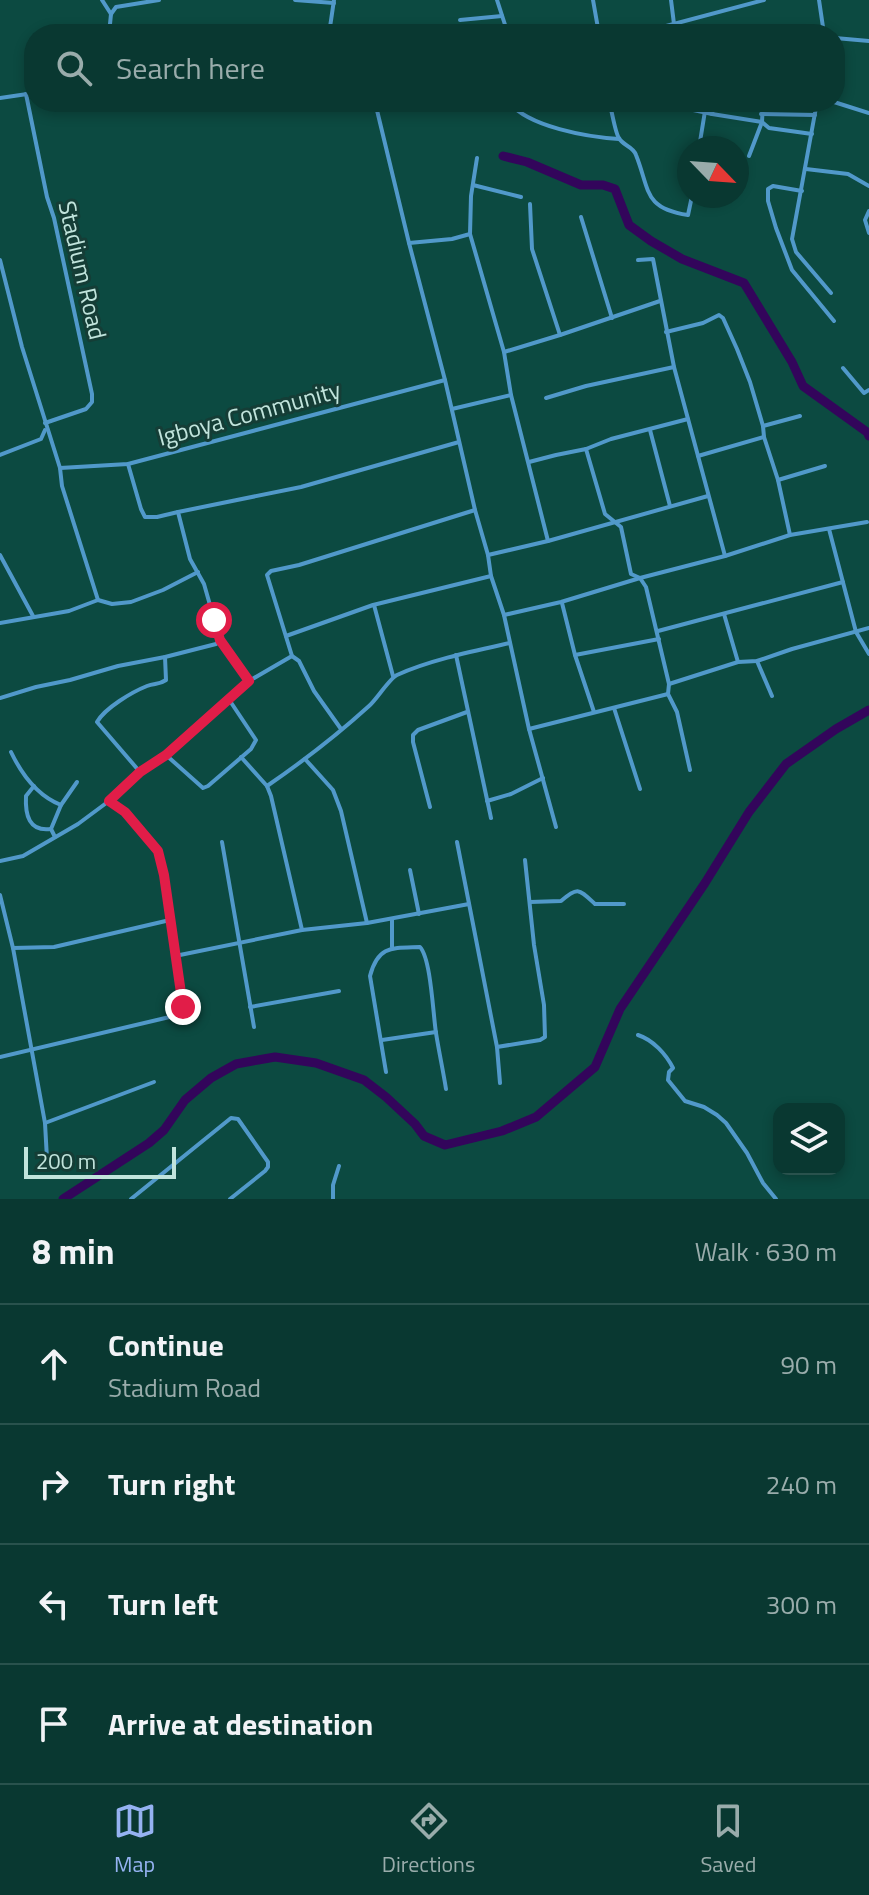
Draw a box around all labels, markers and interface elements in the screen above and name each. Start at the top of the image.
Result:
search box [24,24,845,112]
text: Search here [116,45,265,91]
icon: search [52,46,96,90]
north arrow [677,136,749,208]
street label: Stadium Road [50,197,116,343]
street label: Igboya Community [153,371,345,455]
route start [196,602,232,638]
route end [165,989,201,1025]
map controls [773,1103,845,1175]
button: layers [773,1103,845,1175]
scale bar [24,1143,176,1179]
text: 200 m [36,1144,96,1178]
text: 8 min [32,1225,115,1277]
text: Walk · 630 m [695,1232,837,1271]
text: Continue [108,1322,224,1368]
icon: ahead [32,1342,76,1386]
text: 90 m [780,1345,837,1384]
text: Stadium Road [108,1368,261,1407]
text: Turn right [108,1461,236,1507]
icon: right [32,1462,76,1506]
text: 240 m [766,1465,837,1504]
text: Turn left [108,1581,218,1627]
icon: left [32,1582,76,1626]
text: 300 m [766,1585,837,1624]
text: Arrive at destination [108,1701,373,1747]
icon: arrive [32,1702,76,1746]
tab: Map [113,1799,157,1881]
tab: Directions [382,1799,475,1881]
tab: Saved [700,1799,756,1881]

